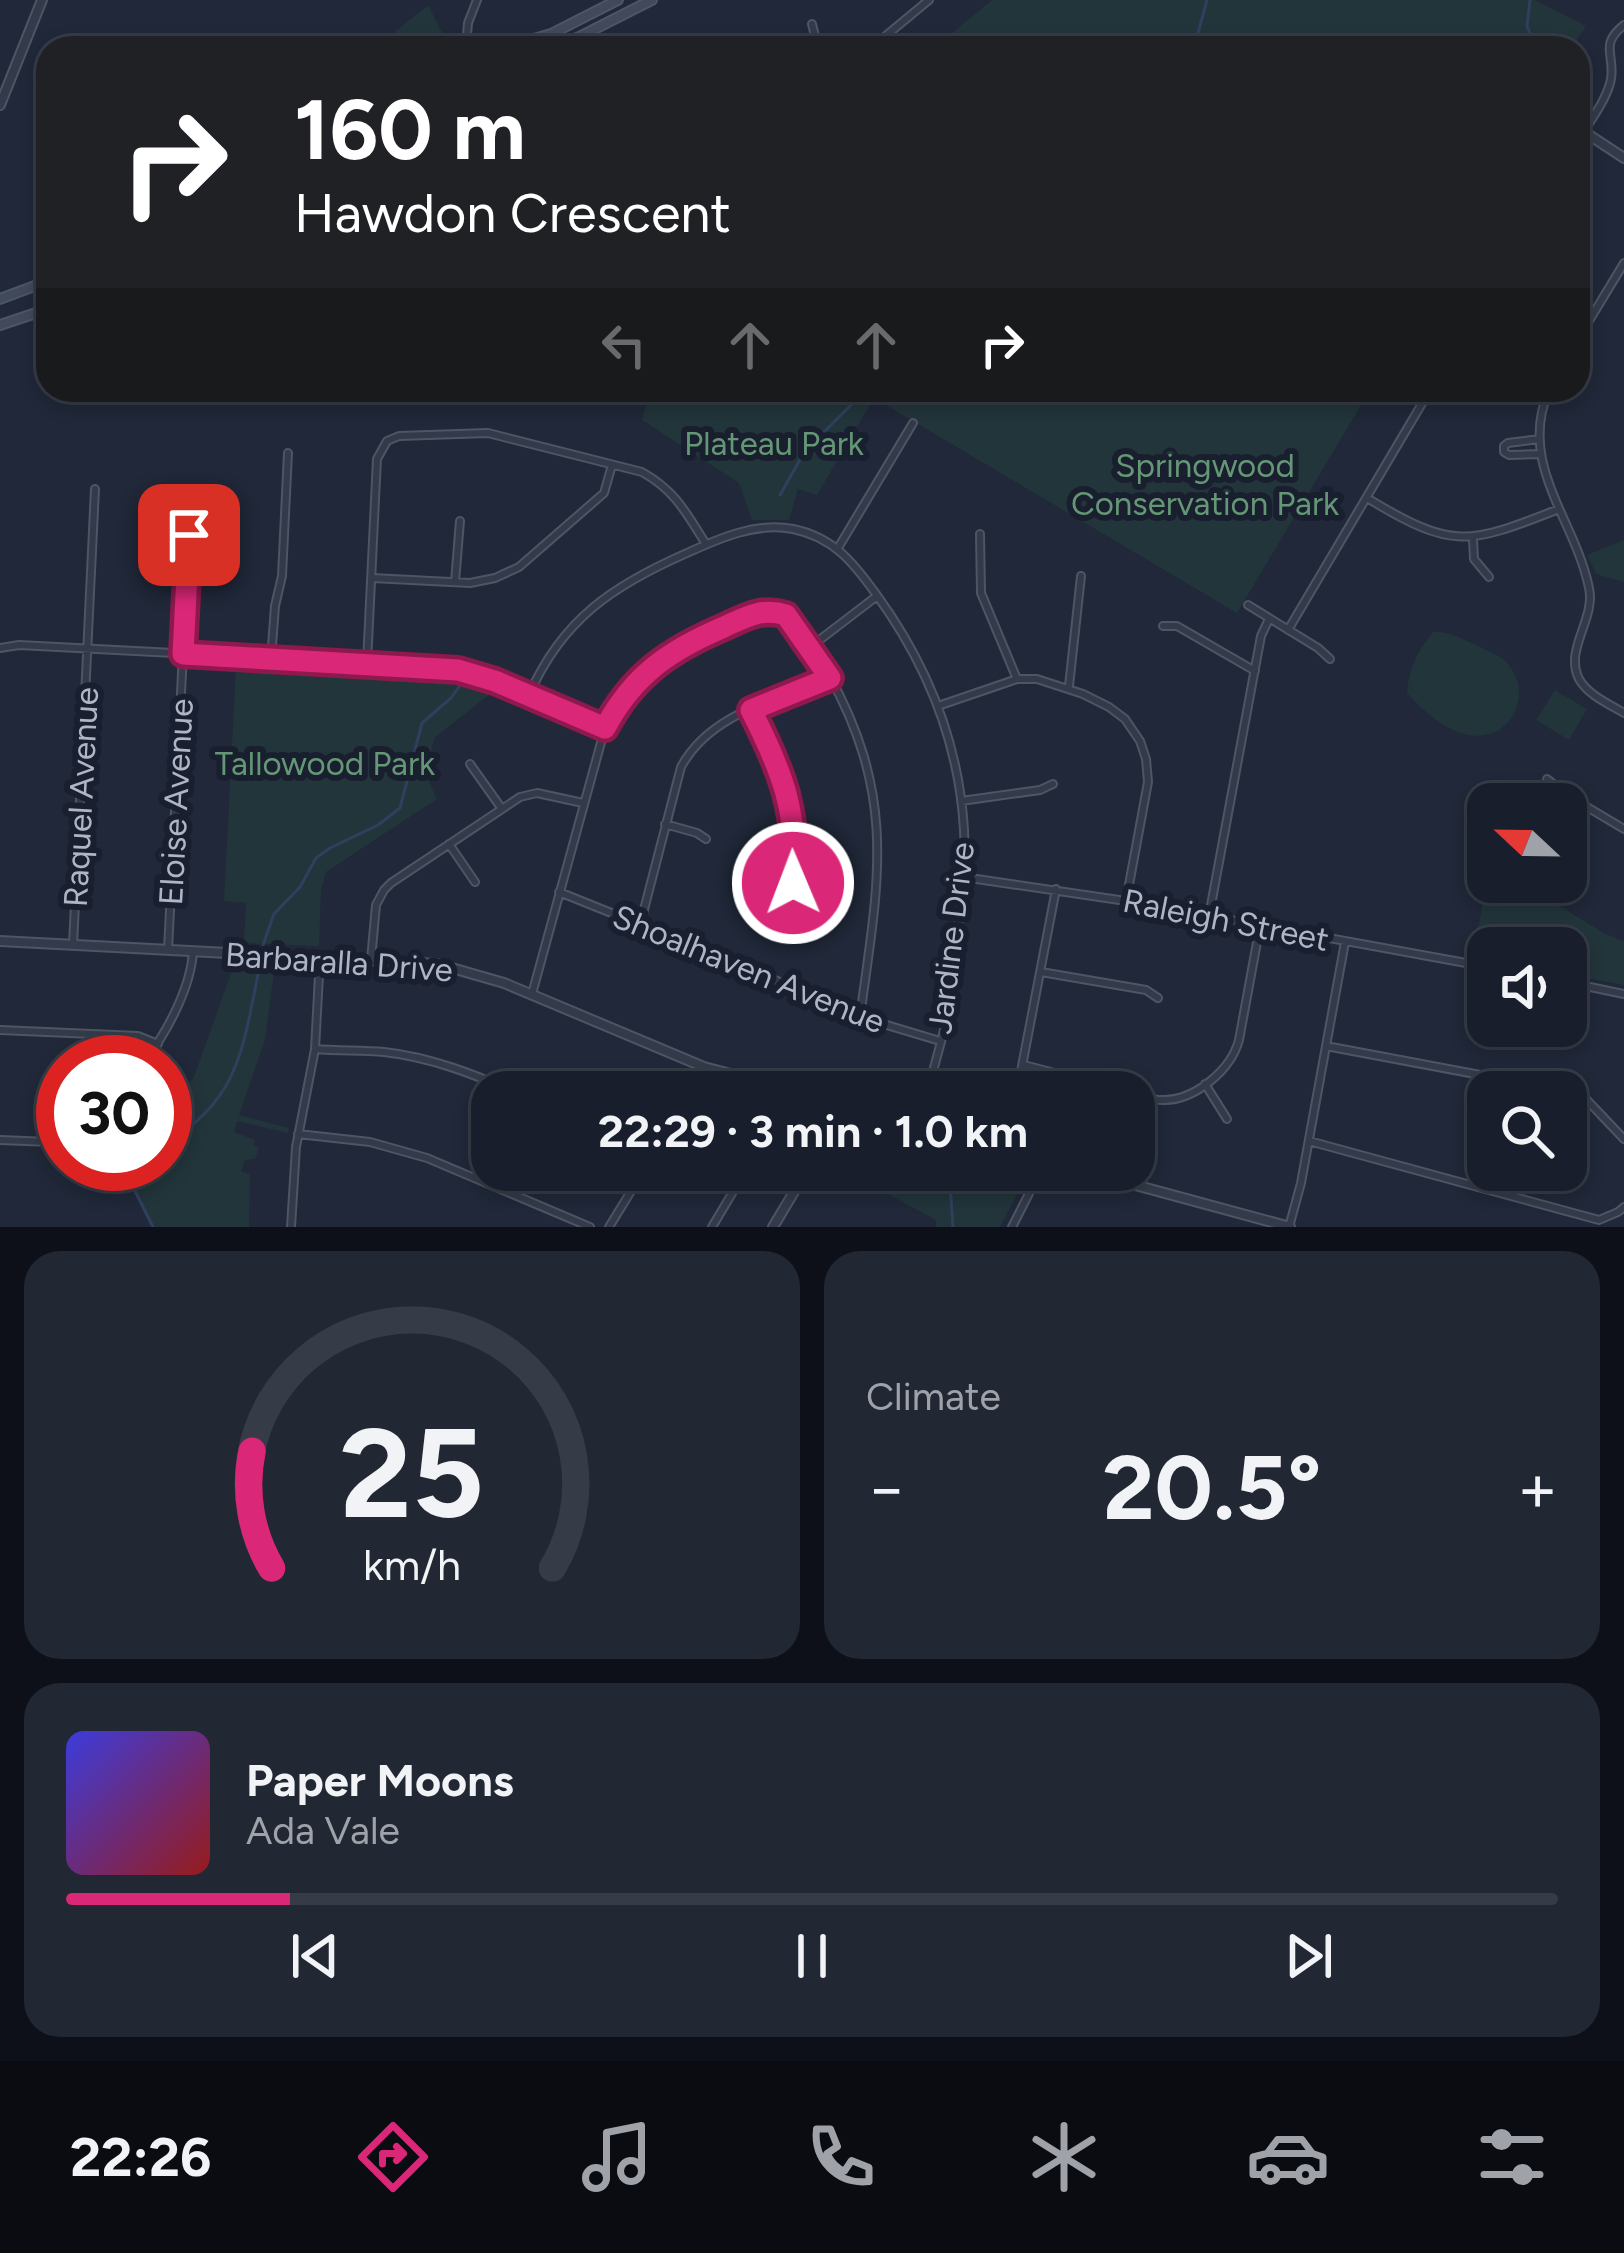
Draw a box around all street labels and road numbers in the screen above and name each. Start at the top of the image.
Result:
street label: Raquel Avenue [56,686,106,908]
street label: Eloise Avenue [151,698,201,906]
street label: Jardine Drive [920,840,982,1036]
street label: Raleigh Street [1120,881,1332,959]
street label: Shoalhaven Avenue [607,897,891,1041]
street label: Barbaralla Drive [224,935,454,989]

